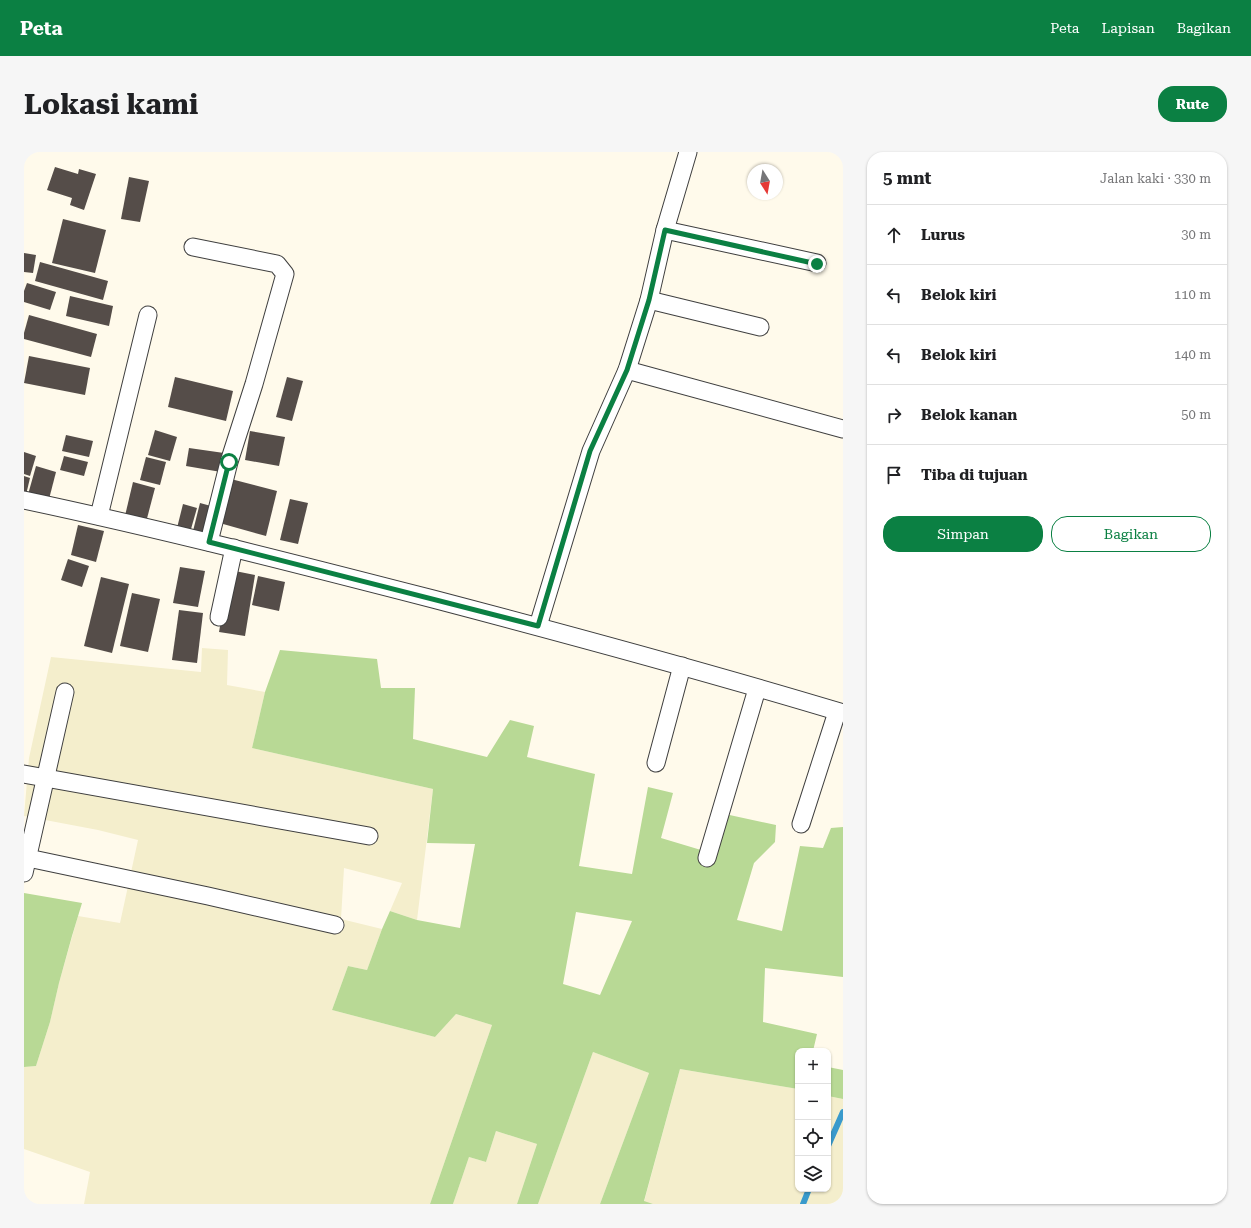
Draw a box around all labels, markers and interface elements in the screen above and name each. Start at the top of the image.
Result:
text: Peta [20,17,63,40]
text: Peta [1050,20,1079,36]
text: Lapisan [1101,20,1155,36]
text: Bagikan [1177,20,1231,36]
button: Rute [1158,86,1227,122]
text: Lokasi kami [24,88,198,121]
north arrow [747,164,783,200]
text: 5 mnt [883,168,932,188]
text: Jalan kaki · 330 m [1100,171,1211,186]
icon: ahead [883,224,905,246]
text: Lurus [921,226,965,244]
text: 30 m [1181,227,1211,242]
route end [808,255,826,273]
icon: left [883,284,905,306]
text: Belok kiri [921,286,997,304]
text: 110 m [1174,287,1211,302]
icon: left [883,344,905,366]
text: Belok kiri [921,346,997,364]
text: 140 m [1174,347,1211,362]
icon: right [883,404,905,426]
text: Belok kanan [921,406,1017,424]
text: 50 m [1181,407,1211,422]
route start [220,453,238,471]
icon: arrive [883,464,905,486]
text: Tiba di tujuan [921,466,1028,484]
button: Simpan [883,516,1043,552]
button: Bagikan [1051,516,1211,552]
map controls [795,1048,831,1192]
button: + [795,1048,831,1084]
button: − [795,1084,831,1120]
button: locate [795,1120,831,1156]
button: layers [795,1156,831,1192]

